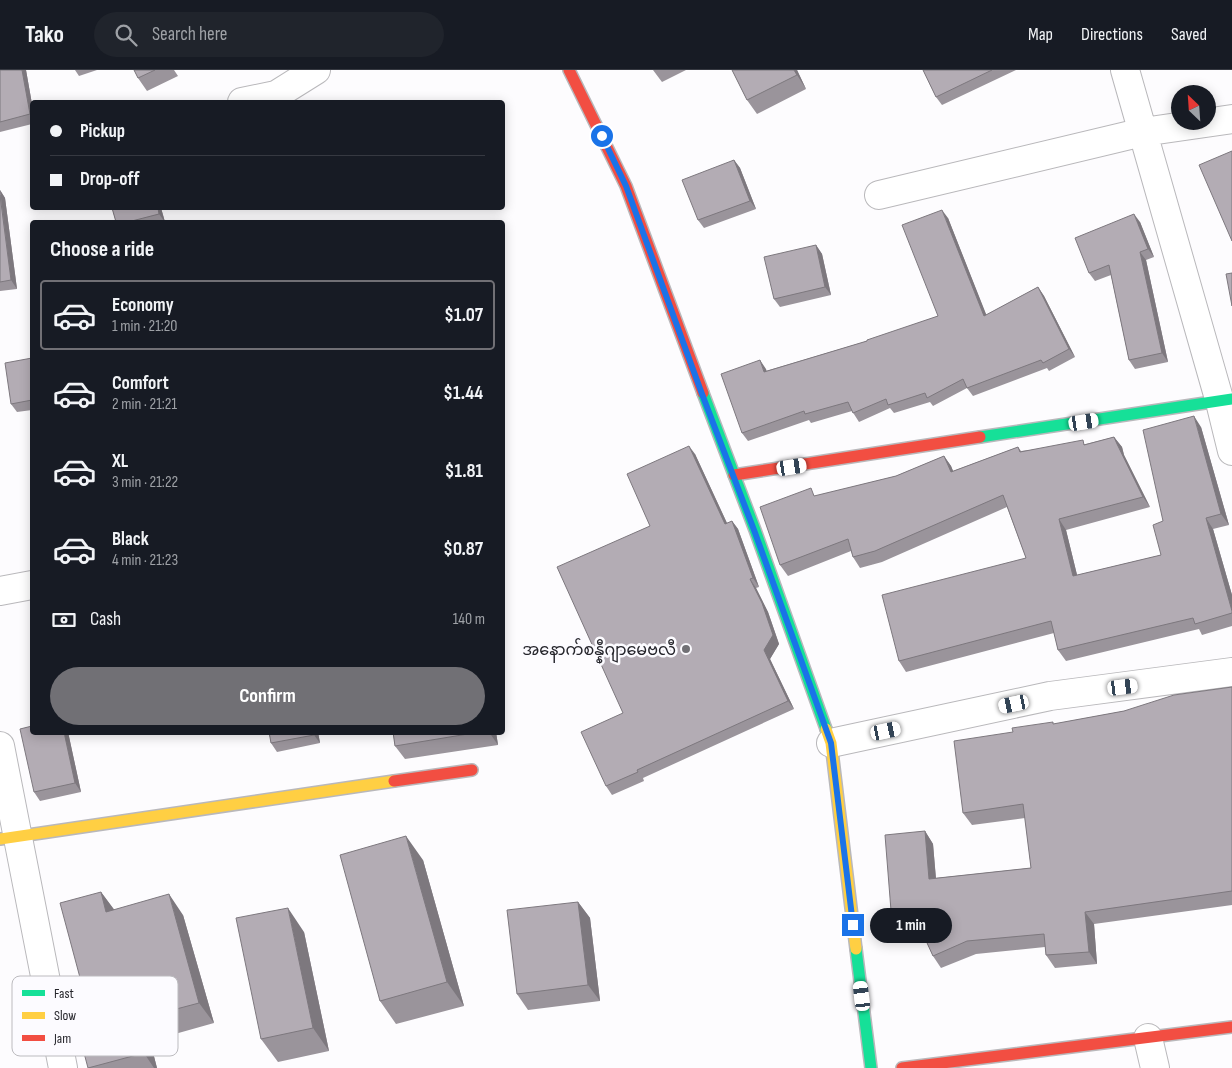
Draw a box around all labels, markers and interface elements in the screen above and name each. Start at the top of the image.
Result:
search box [94,12,444,57]
text: Tako [25,20,64,49]
icon: search [112,21,140,49]
text: Search here [152,23,228,46]
text: Map [1028,24,1053,45]
text: Directions [1081,24,1143,45]
text: Saved [1171,24,1207,45]
north arrow [1171,85,1216,130]
map controls [1171,85,1216,130]
text: Pickup [80,120,125,143]
route start [591,125,613,147]
text: Drop-off [80,168,140,191]
text: Choose a ride [50,236,154,263]
icon: car [52,293,97,338]
text: Economy [112,294,174,317]
text: $1.07 [444,304,483,327]
text: 1 min · 21:20 [112,317,178,336]
icon: car [52,371,97,416]
text: Comfort [112,372,169,395]
text: $1.44 [443,382,483,405]
text: 2 min · 21:21 [112,395,177,414]
car [1068,412,1099,432]
icon: car [52,449,97,494]
text: XL [112,450,128,473]
car [776,457,807,477]
text: $1.81 [445,460,483,483]
text: 3 min · 21:22 [112,473,178,492]
icon: car [52,527,97,572]
text: Black [112,528,149,551]
text: $0.87 [443,538,483,561]
text: 4 min · 21:23 [112,551,178,570]
icon: cash [50,606,78,634]
text: Cash [90,608,121,631]
text: 140 m [453,610,485,629]
place label: အနောက်စန္နီဂျာမေဗလီ [522,638,676,664]
marker: အနောက်စန္နီဂျာမေဗလီ [680,643,692,655]
button: Confirm [50,667,485,725]
car [1107,678,1138,696]
car [997,694,1030,714]
car [869,721,902,741]
callout: 1 min [870,908,953,942]
route end [842,914,864,936]
text: 1 min [896,916,926,935]
legend [12,976,178,1056]
car [852,980,871,1012]
text: Fast [54,985,74,1002]
text: Slow [54,1007,76,1024]
text: Jam [53,1030,71,1047]

